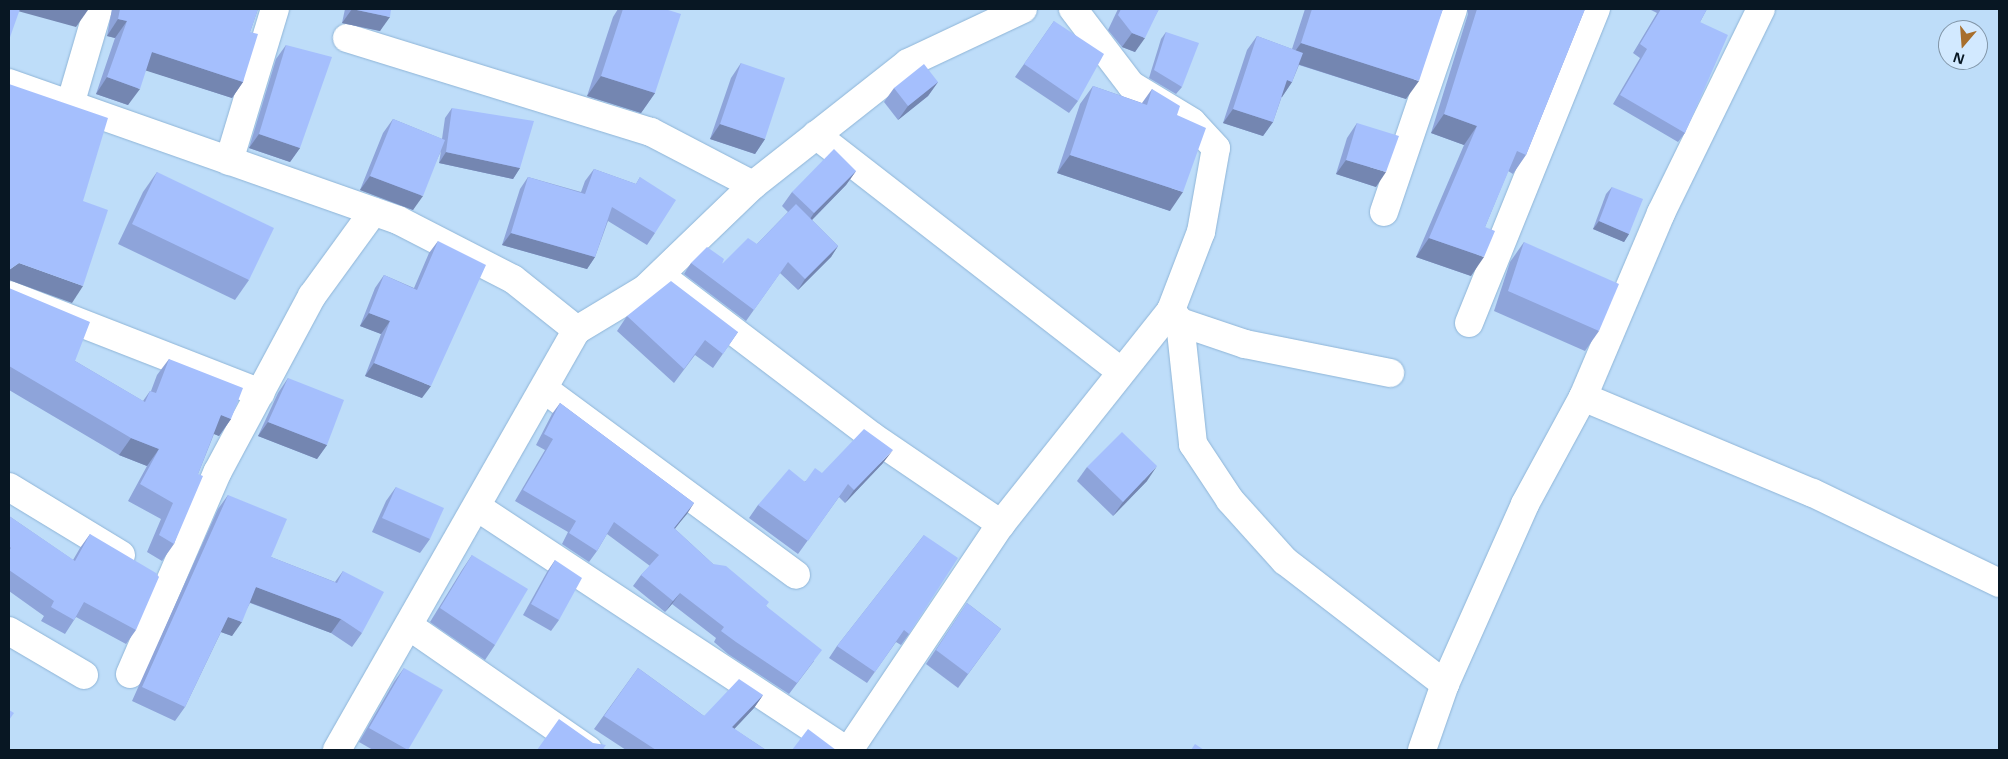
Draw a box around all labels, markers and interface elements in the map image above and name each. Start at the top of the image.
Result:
north arrow [1938,20,1988,70]
text: N [1950,48,1967,70]

